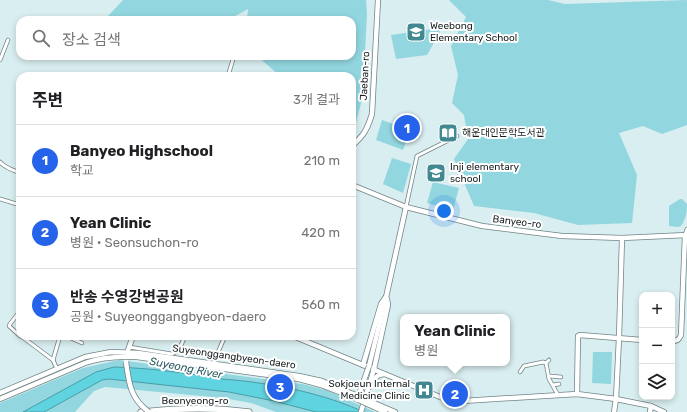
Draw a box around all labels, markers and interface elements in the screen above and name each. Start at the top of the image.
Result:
search box [16,16,356,60]
place label: Weebong Elementary School [430,20,517,44]
school or university icon: Weebong Elementary School [405,21,427,43]
icon: search [30,27,52,49]
text: 장소 검색 [62,31,121,49]
street label: Jaeban-ro [358,51,372,101]
text: 주변 [32,90,63,110]
text: 3개 결과 [293,92,340,107]
pin: 1 [394,113,420,143]
library icon: 해운대인문학도서관 [437,122,459,144]
place label: 해운대인문학도서관 [462,127,546,139]
text: Banyeo Highschool [70,142,213,160]
text: 1 [42,153,48,168]
text: 210 m [304,153,340,168]
place label: Inji elementary school [450,161,520,185]
school or university icon: Inji elementary school [425,162,447,184]
text: 학교 [70,163,94,178]
your location [434,201,454,221]
street label: Banyeo-ro [492,213,542,231]
text: Yean Clinic [70,214,151,232]
text: 2 [41,225,49,240]
text: 420 m [301,225,340,240]
text: 병원 · Seonsuchon-ro [70,235,199,250]
text: 반송 수영강변공원 [70,288,184,306]
map controls [639,292,675,400]
button: + [639,292,675,328]
text: 3 [41,297,49,312]
text: 560 m [301,297,340,312]
text: 공원 · Suyeonggangbyeon-daero [70,309,266,324]
popup [400,314,510,366]
text: Yean Clinic [414,322,496,340]
button: − [639,328,675,364]
street label: Suyeonggangbyeon-daero [172,342,297,372]
text: 병원 [414,343,438,358]
water label: Suyeong River [149,355,224,382]
button: layers [639,364,675,400]
pin: 3 [267,372,293,402]
place label: Sokjoeun Internal Medicine Clinic [328,378,410,402]
hospital icon: Sokjoeun Internal Medicine Clinic [413,379,435,401]
pin: 2 [442,379,468,409]
street label: Beonyeong-ro [162,395,229,407]

